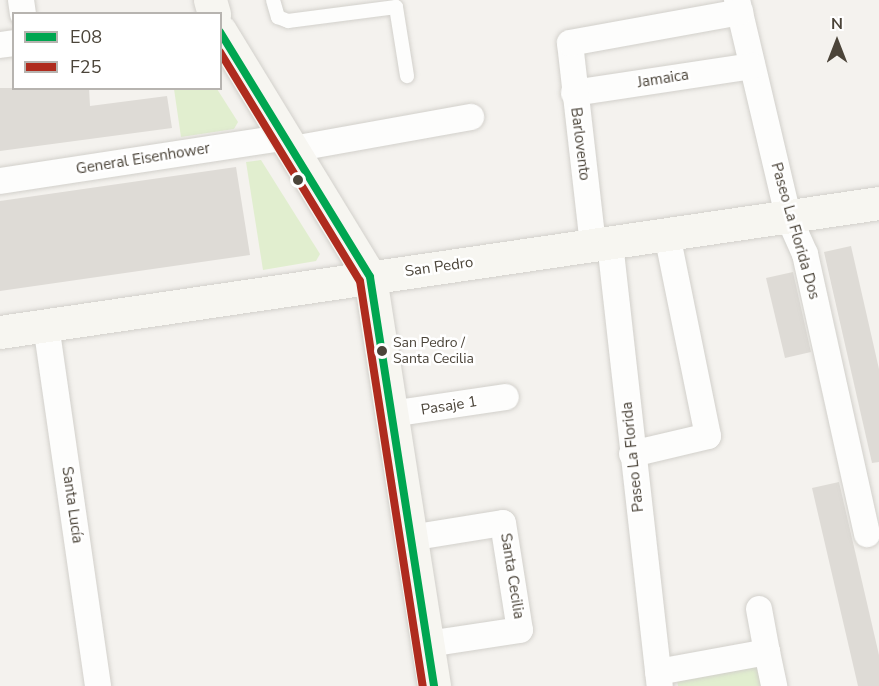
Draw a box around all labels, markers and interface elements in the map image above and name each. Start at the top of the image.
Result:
legend [12,12,222,90]
north arrow [807,12,867,72]
text: N [831,13,843,35]
text: E08 [70,25,102,49]
text: F25 [70,55,101,79]
street label: Jamaica [636,66,690,92]
street label: Barlovento [567,106,593,182]
street label: General Eisenhower [75,140,211,178]
street label: Paseo La Florida Dos [767,161,823,301]
unlabelled marker [292,174,304,186]
street label: San Pedro [404,253,474,281]
place label: San Pedro / Santa Cecilia [393,335,474,368]
marker: San Pedro / Santa Cecilia [376,345,388,357]
street label: Pasaje 1 [420,393,478,419]
street label: Paseo La Florida [618,401,648,513]
street label: Santa Lucía [58,465,86,545]
street label: Santa Cecilia [496,532,528,620]

